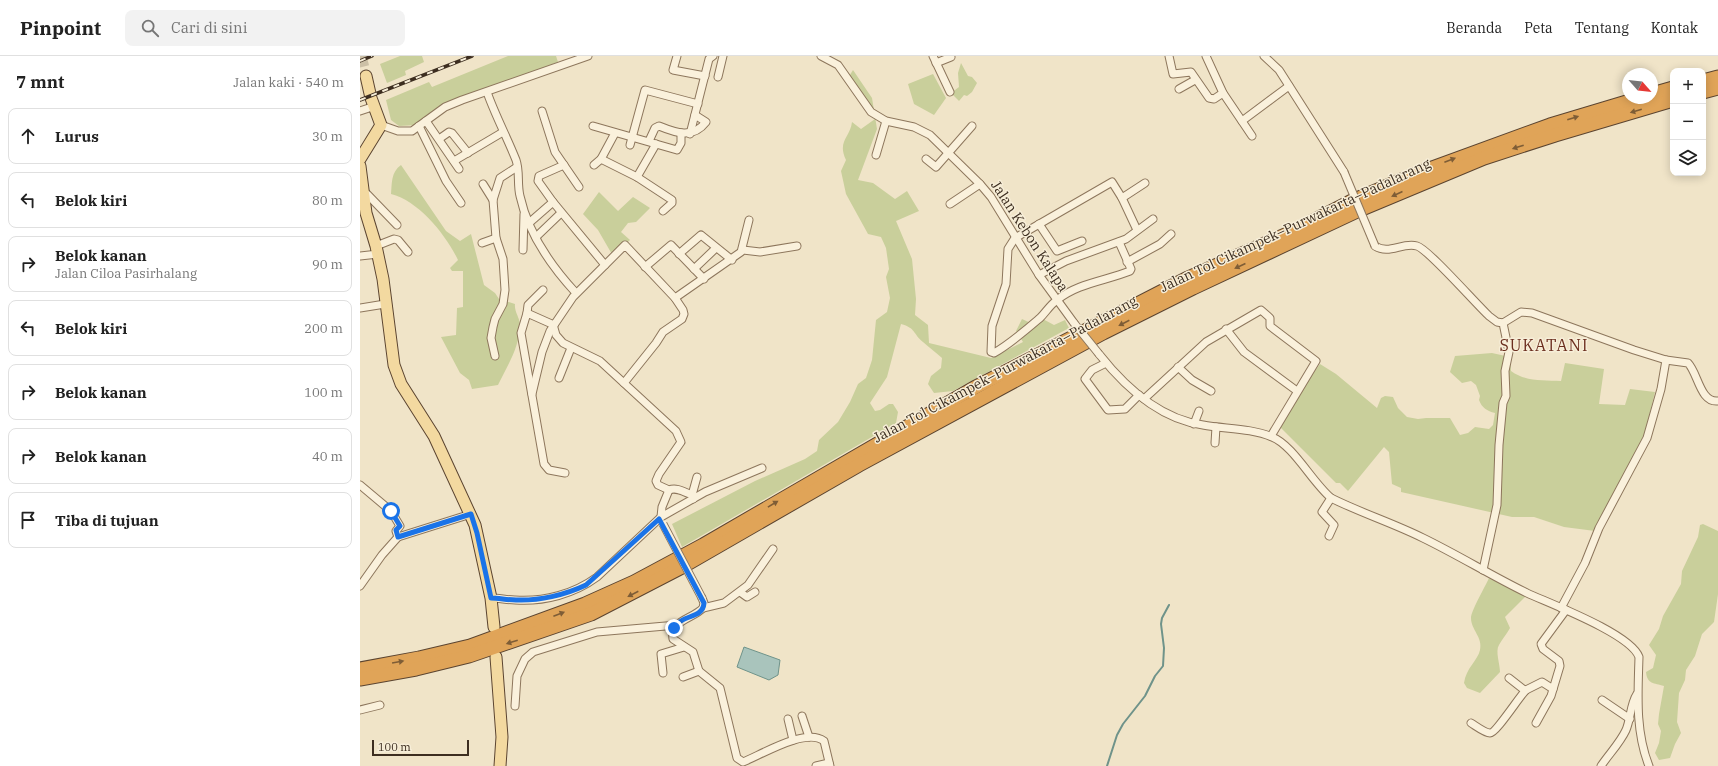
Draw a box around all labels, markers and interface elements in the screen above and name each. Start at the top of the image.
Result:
search box [125,10,405,46]
text: Pinpoint [20,16,101,40]
icon: search [139,17,161,39]
text: Cari di sini [171,18,247,37]
text: Beranda [1446,19,1502,37]
text: Peta [1524,19,1553,37]
text: Tentang [1575,19,1629,37]
text: Kontak [1651,19,1698,37]
north arrow [1622,68,1658,104]
map controls [1670,68,1706,176]
button: + [1670,68,1706,104]
text: 7 mnt [16,71,64,93]
text: Jalan kaki · 540 m [233,74,344,91]
button: − [1670,104,1706,140]
one-way arrow [1629,108,1641,114]
one-way arrow [1567,115,1579,121]
icon: ahead [17,125,39,147]
text: Lurus [55,127,99,146]
text: 30 m [312,128,343,145]
button: layers [1670,140,1706,176]
one-way arrow [1511,144,1523,150]
street label: Jalan Tol Cikampek–Purwakarta–Padalarang [1157,154,1434,296]
one-way arrow [1445,157,1457,163]
street label: Jalan Kebon Kalapa [987,177,1073,295]
icon: left [17,189,39,211]
text: Belok kiri [55,191,127,210]
one-way arrow [1391,191,1402,197]
text: 80 m [312,192,343,209]
text: Belok kanan [55,246,147,265]
icon: right [17,253,39,275]
text: 90 m [312,256,343,273]
one-way arrow [1235,263,1246,269]
text: Jalan Ciloa Pasirhalang [55,265,197,282]
street label: Jalan Tol Cikampek–Purwakarta–Padalarang [870,291,1141,447]
icon: left [17,317,39,339]
text: Belok kiri [55,319,127,338]
text: 200 m [304,320,343,337]
one-way arrow [1118,320,1129,326]
district label: SUKATANI [1499,335,1589,355]
icon: right [17,381,39,403]
text: Belok kanan [55,383,147,402]
text: 100 m [304,384,343,401]
icon: right [17,445,39,467]
text: Belok kanan [55,447,147,466]
text: 40 m [312,448,343,465]
one-way arrow [767,500,779,507]
route start [382,502,400,520]
icon: arrive [17,509,39,531]
text: Tiba di tujuan [55,511,159,530]
one-way arrow [627,590,639,597]
one-way arrow [554,611,566,617]
route end [665,619,683,637]
one-way arrow [506,639,518,645]
one-way arrow [392,659,405,665]
scale bar [372,738,469,757]
text: 100 m [378,740,411,754]

